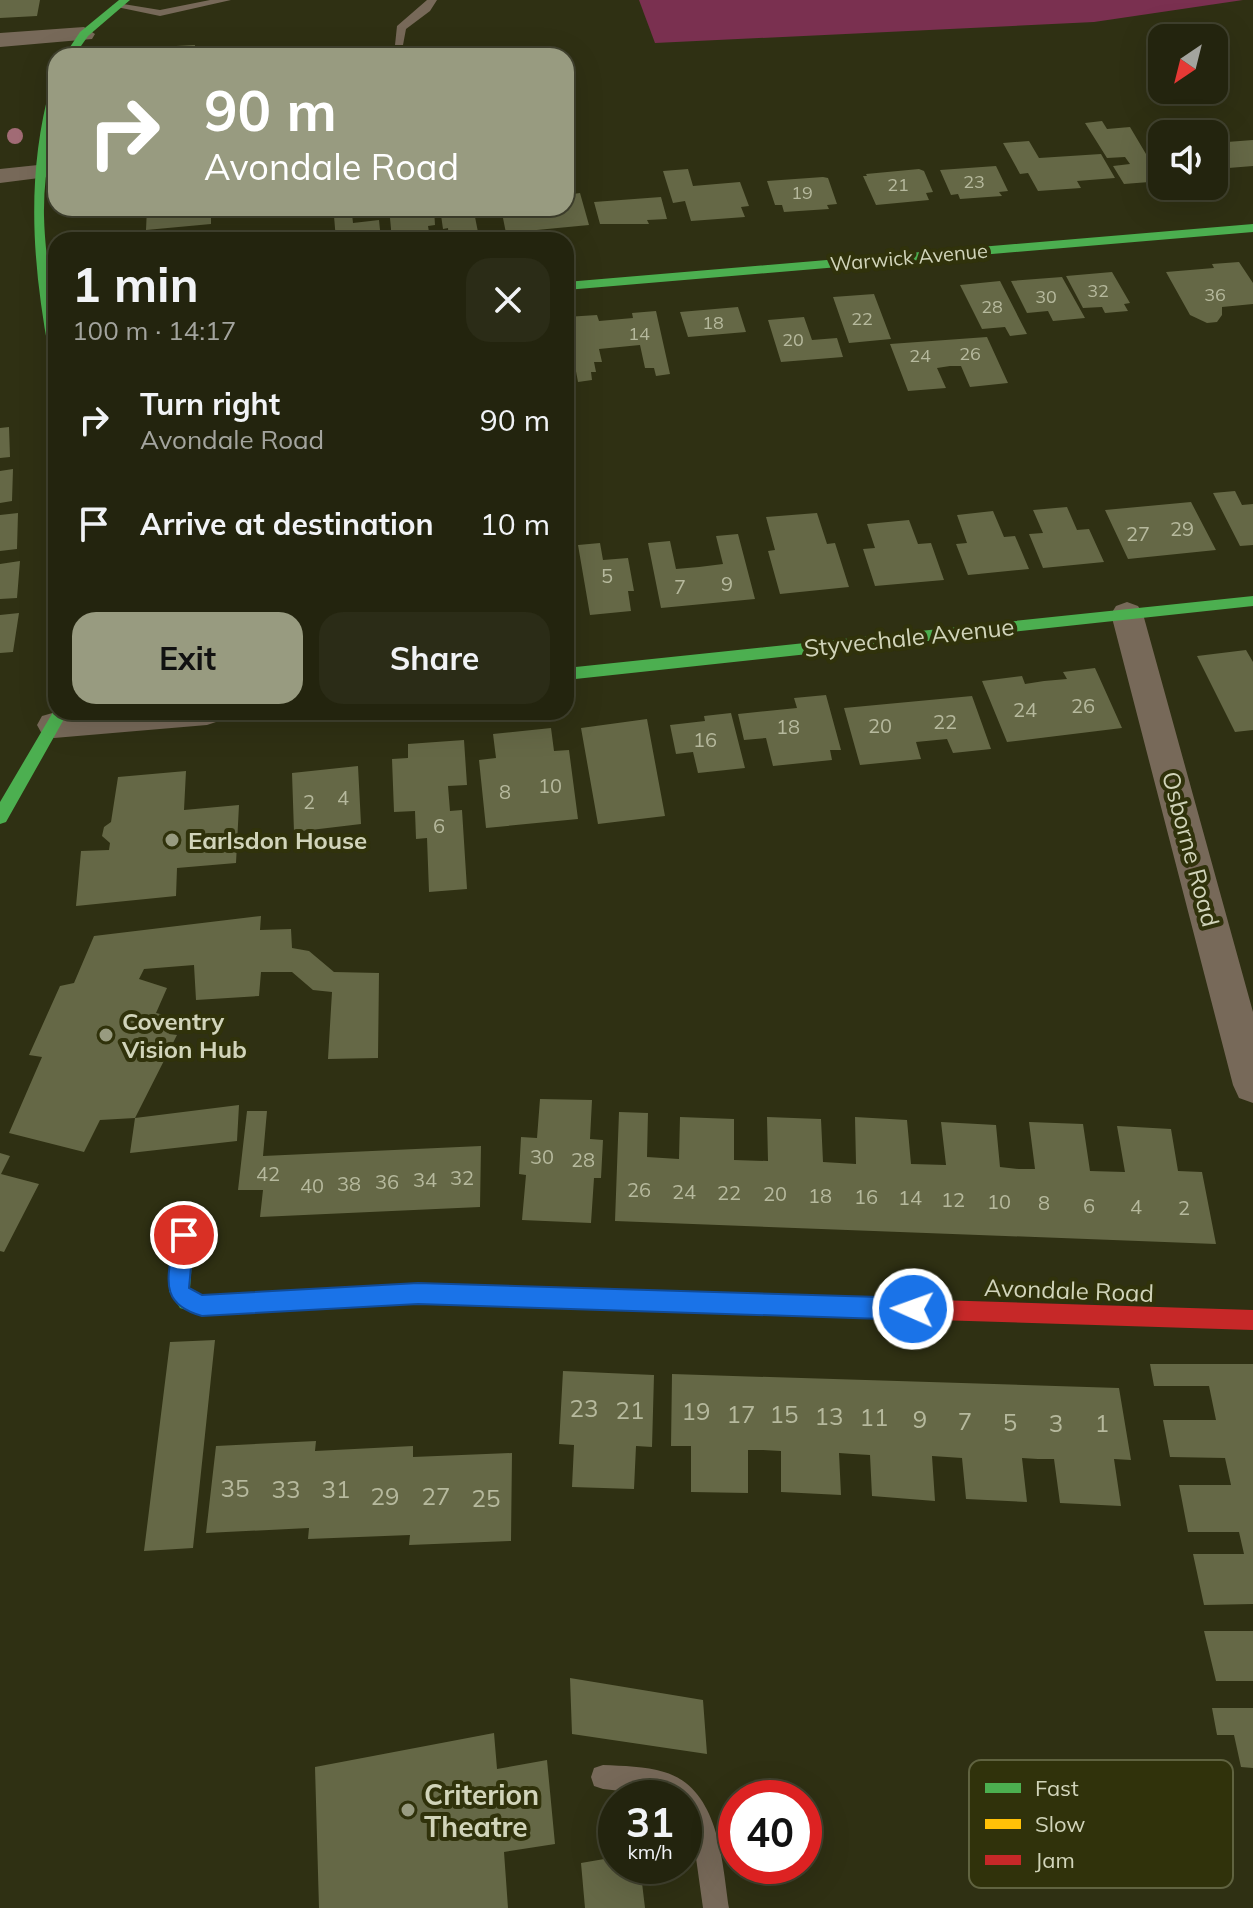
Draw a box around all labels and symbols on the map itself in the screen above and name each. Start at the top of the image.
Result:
north arrow [1148,24,1228,104]
house number: 23 [963,170,985,193]
house number: 21 [887,173,909,196]
house number: 19 [791,181,813,204]
street label: Warwick Avenue [829,238,989,276]
house number: 32 [1087,279,1109,302]
house number: 36 [1204,283,1226,306]
house number: 30 [1035,285,1057,308]
house number: 28 [981,295,1003,318]
house number: 22 [851,307,873,330]
house number: 18 [702,311,724,334]
house number: 14 [628,322,650,345]
house number: 20 [782,328,804,351]
house number: 26 [959,342,981,365]
house number: 24 [909,344,931,367]
house number: 29 [1170,516,1194,541]
house number: 27 [1126,521,1150,546]
house number: 5 [601,563,613,588]
house number: 9 [721,571,733,596]
house number: 7 [674,574,686,599]
street label: Styvechale Avenue [802,611,1016,663]
house number: 26 [1071,693,1095,718]
house number: 24 [1013,697,1037,722]
house number: 22 [933,709,957,734]
house number: 20 [868,713,892,738]
house number: 18 [776,714,800,739]
house number: 16 [693,727,717,752]
street label: Osborne Road [1156,768,1226,930]
house number: 10 [538,773,562,798]
house number: 8 [499,779,511,804]
house number: 4 [337,785,349,810]
house number: 2 [303,789,315,814]
house number: 6 [433,813,445,838]
place label: Earlsdon House [188,825,367,855]
marker: Earlsdon House [163,831,181,849]
place label: Coventry Vision Hub [121,1006,247,1064]
marker: Coventry Vision Hub [97,1026,115,1044]
house number: 30 [530,1144,554,1169]
house number: 28 [571,1147,595,1172]
house number: 42 [256,1161,280,1186]
house number: 32 [450,1165,474,1190]
house number: 34 [413,1167,437,1192]
house number: 36 [375,1169,399,1194]
house number: 38 [337,1171,361,1196]
house number: 40 [300,1173,324,1198]
house number: 26 [627,1177,651,1202]
house number: 24 [672,1179,696,1204]
house number: 22 [717,1180,741,1205]
house number: 20 [763,1181,787,1206]
house number: 18 [808,1183,832,1208]
house number: 16 [854,1184,878,1209]
house number: 14 [898,1185,922,1210]
house number: 12 [941,1187,965,1212]
house number: 10 [987,1189,1011,1214]
house number: 8 [1038,1190,1050,1215]
house number: 6 [1083,1193,1095,1218]
house number: 4 [1130,1194,1142,1219]
house number: 2 [1178,1195,1190,1220]
pin [150,1201,218,1269]
position arrow [871,1267,955,1351]
street label: Avondale Road [984,1272,1154,1308]
house number: 23 [570,1393,598,1423]
house number: 21 [616,1395,644,1425]
house number: 19 [682,1396,710,1426]
house number: 17 [727,1399,755,1429]
house number: 15 [770,1399,798,1429]
house number: 13 [815,1401,843,1431]
house number: 11 [860,1402,888,1432]
house number: 9 [913,1404,927,1434]
house number: 7 [958,1406,972,1436]
house number: 5 [1003,1407,1017,1437]
house number: 3 [1049,1408,1063,1438]
house number: 1 [1095,1408,1109,1438]
house number: 35 [221,1473,249,1503]
house number: 33 [272,1474,300,1504]
house number: 31 [322,1474,350,1504]
house number: 29 [371,1481,399,1511]
house number: 27 [422,1481,450,1511]
house number: 25 [472,1483,500,1513]
legend [969,1760,1233,1888]
text: Fast [1035,1774,1079,1802]
place label: Criterion Theatre [424,1777,539,1844]
speed limit sign: 40 [718,1780,822,1884]
marker: Criterion Theatre [399,1801,417,1819]
text: Slow [1035,1810,1085,1838]
text: Jam [1035,1846,1075,1874]

